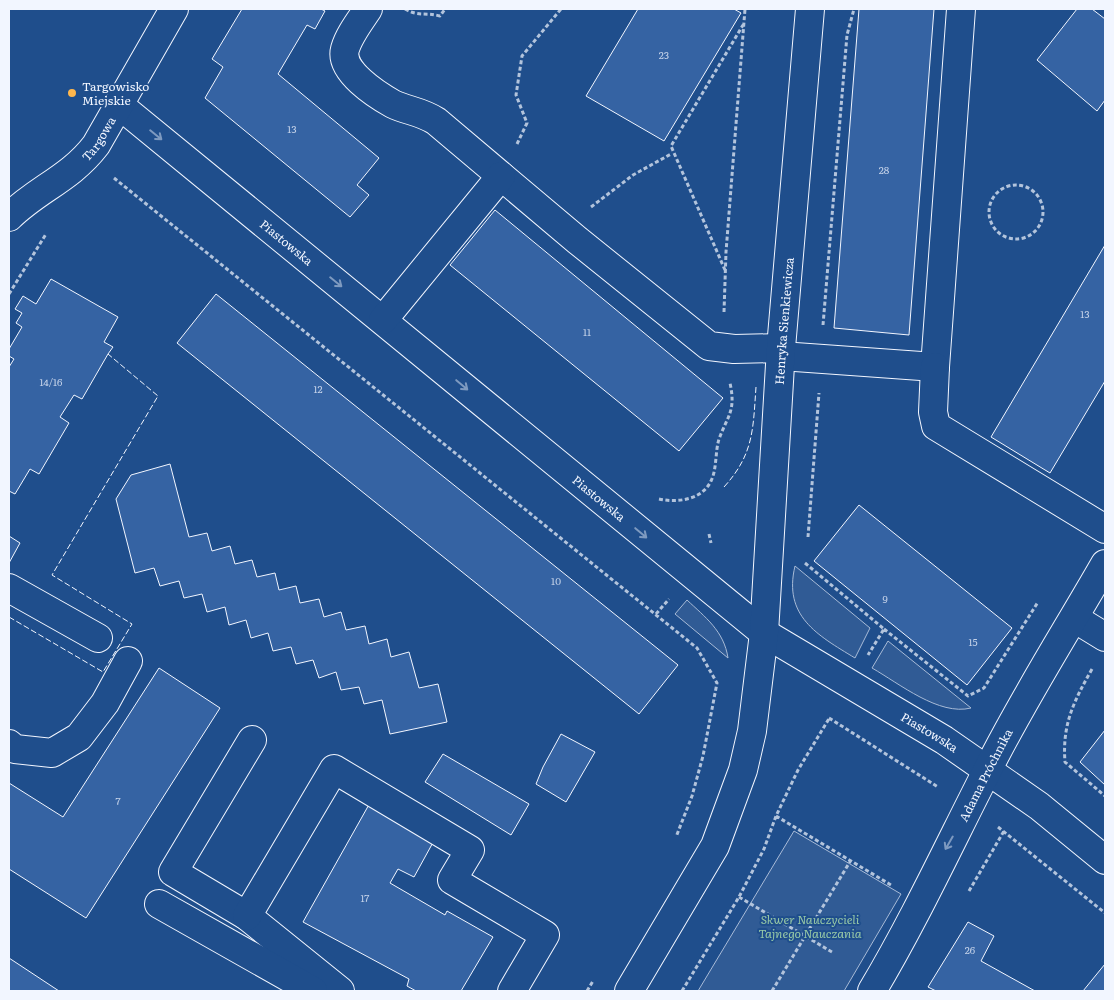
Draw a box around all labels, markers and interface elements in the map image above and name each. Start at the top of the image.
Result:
house number: 23 [659,47,669,62]
place label: Targowisko Miejskie [82,77,149,109]
marker: Targowisko Miejskie [66,87,78,99]
street label: Targowa [77,113,120,165]
house number: 13 [287,121,297,136]
one-way arrow [149,130,162,141]
house number: 28 [879,162,890,177]
street label: Piastowska [256,215,318,270]
street label: Henryka Sienkiewicza [770,256,798,385]
one-way arrow [329,276,342,287]
house number: 13 [1080,306,1090,321]
house number: 11 [583,324,591,339]
house number: 14/16 [40,374,63,389]
one-way arrow [455,380,468,391]
house number: 12 [313,381,323,396]
street label: Piastowska [569,471,630,526]
one-way arrow [634,528,647,539]
house number: 10 [551,573,561,588]
house number: 9 [882,591,888,606]
house number: 15 [968,634,978,649]
street label: Piastowska [898,708,962,757]
street label: Adama Próchnika [954,725,1017,824]
house number: 7 [115,793,121,808]
one-way arrow [944,836,954,850]
house number: 17 [361,890,369,905]
park label: Skwer Nauczycieli Tajnego Nauczania [758,910,862,942]
house number: 26 [965,942,976,957]

